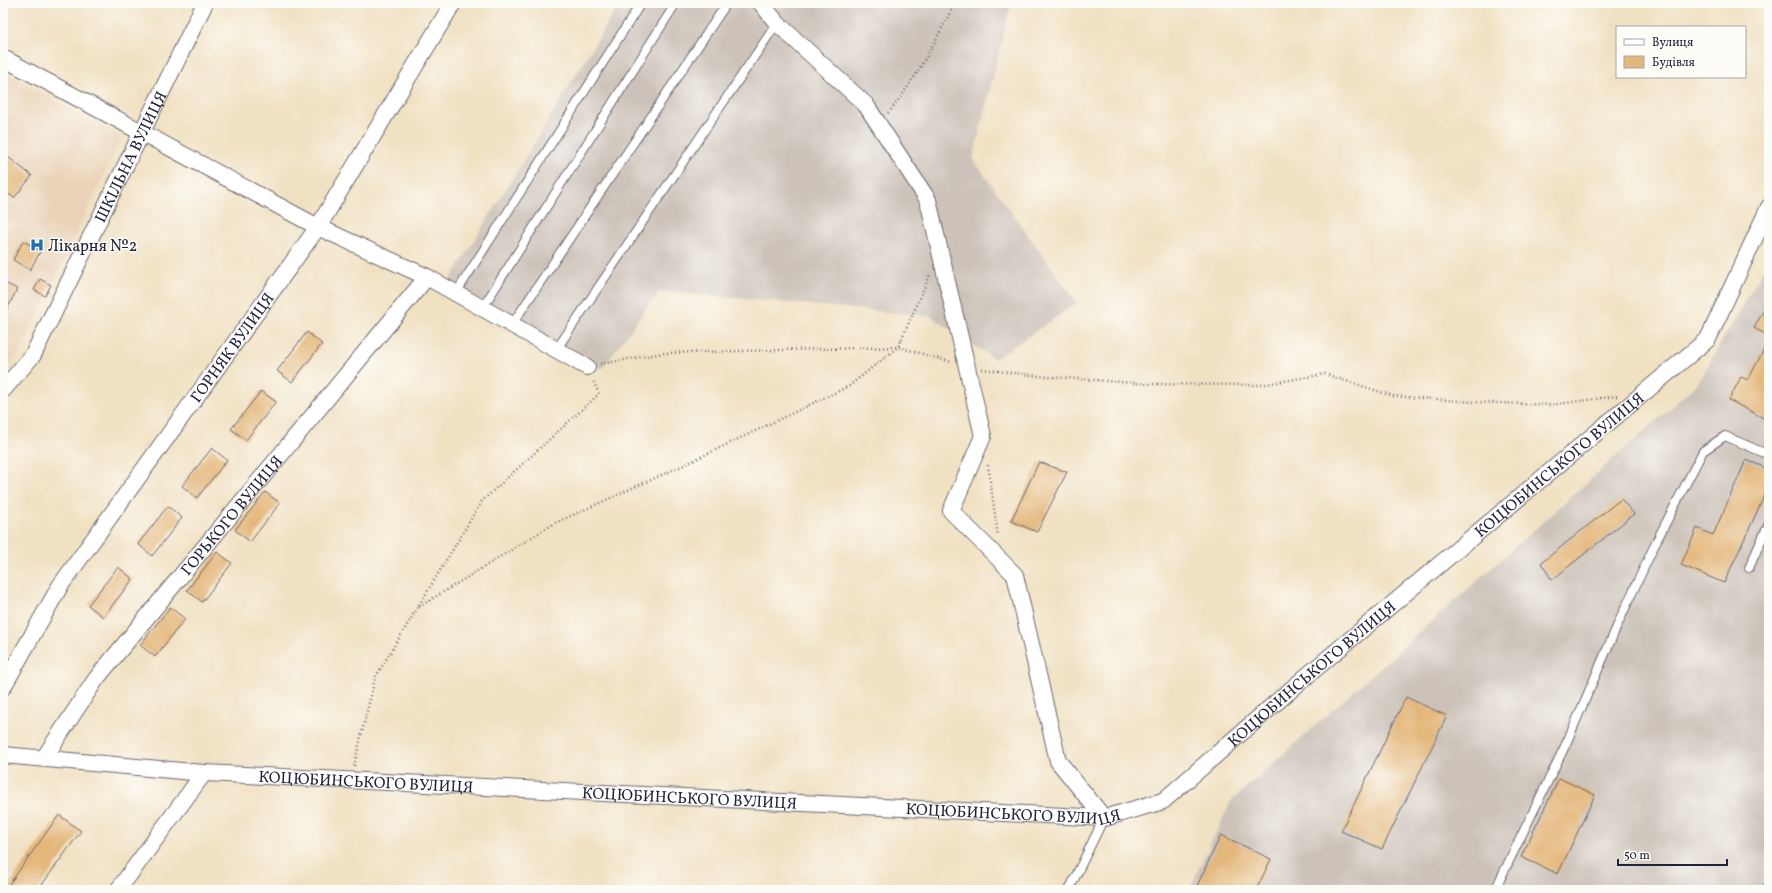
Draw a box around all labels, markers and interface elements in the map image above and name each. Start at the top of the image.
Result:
legend [1616,26,1746,78]
text: Вулиця [1652,35,1693,51]
text: Будівля [1652,55,1695,71]
street label: ШКІЛЬНА ВУЛИЦЯ [90,88,173,227]
place label: Лікарня №2 [48,236,137,258]
hospital icon: Лікарня №2 [29,237,45,253]
street label: ГОРНЯК ВУЛИЦЯ [186,289,280,408]
street label: КОЦЮБИНСЬКОГО ВУЛИЦЯ [1471,388,1650,543]
street label: ГОРЬКОГО ВУЛИЦЯ [177,452,289,581]
street label: КОЦЮБИНСЬКОГО ВУЛИЦЯ [1224,597,1401,753]
street label: КОЦЮБИНСЬКОГО ВУЛИЦЯ [258,767,474,799]
street label: КОЦЮБИНСЬКОГО ВУЛИЦЯ [582,783,797,816]
street label: КОЦЮБИНСЬКОГО ВУЛИЦЯ [905,799,1124,832]
scale bar [1618,841,1727,867]
text: 50 m [1624,848,1650,864]

